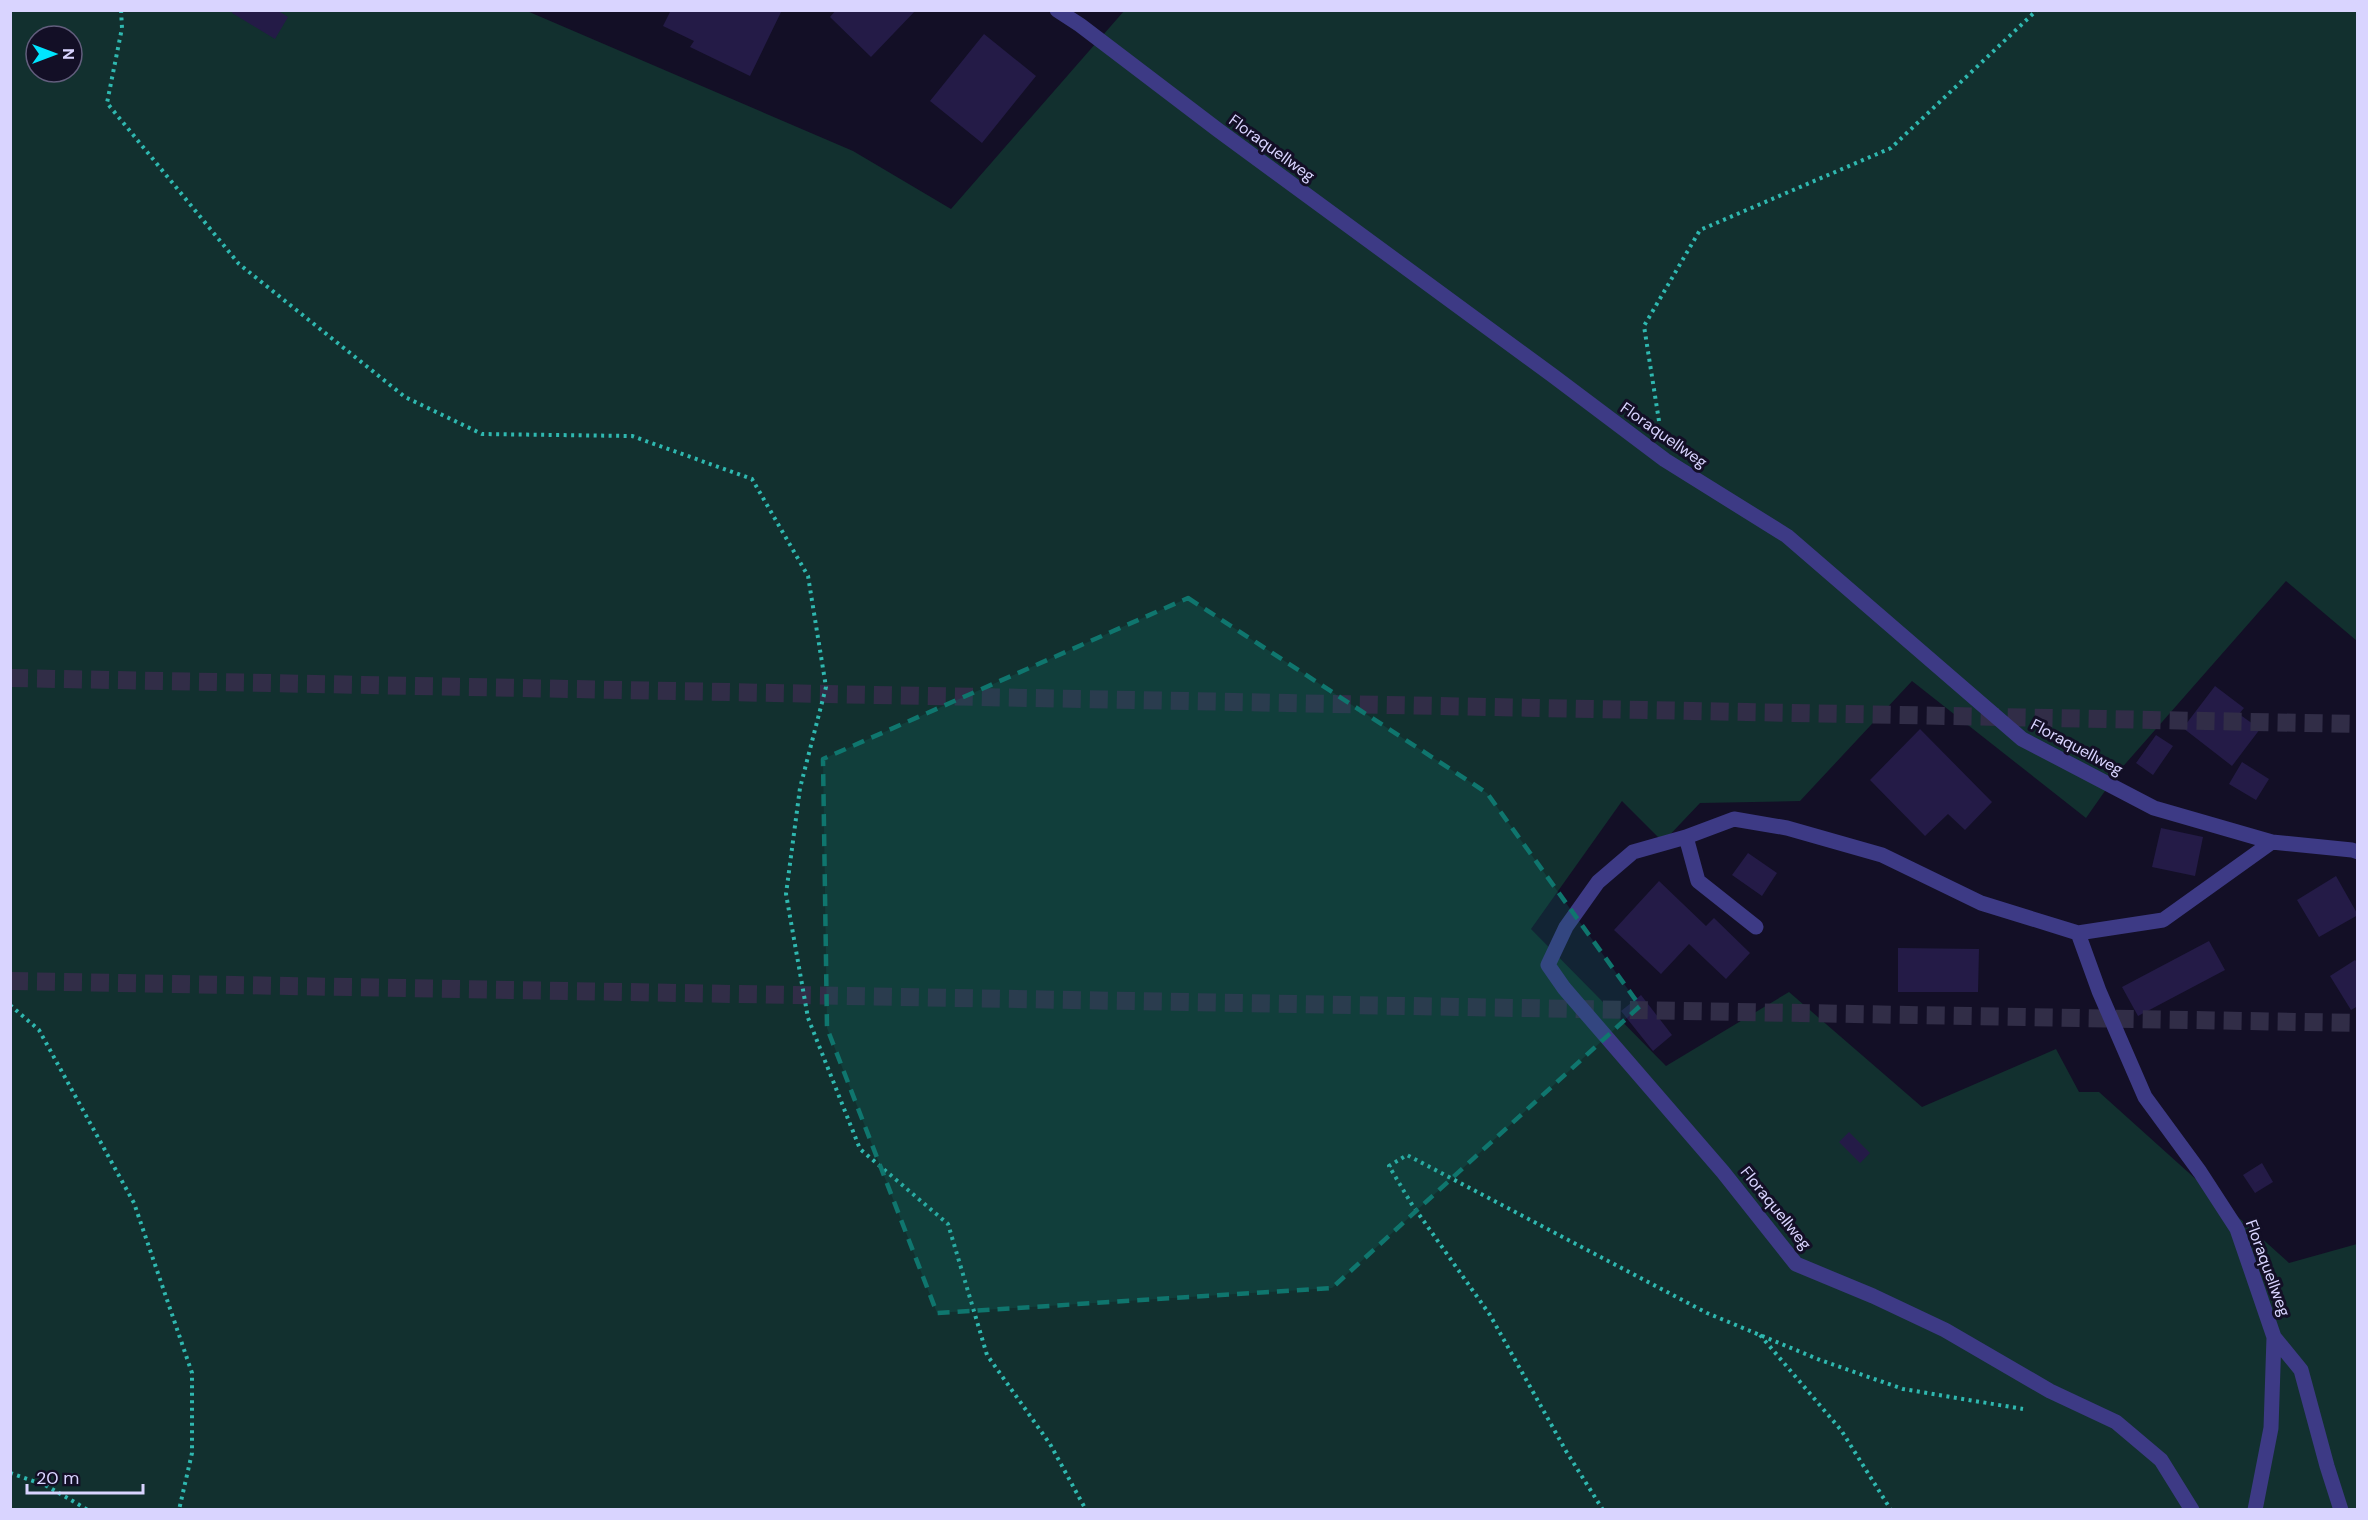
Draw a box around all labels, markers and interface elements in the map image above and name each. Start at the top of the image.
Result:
north arrow [24,24,84,84]
text: N [58,48,79,60]
street label: Floraquellweg [1225,110,1319,186]
street label: Floraquellweg [1616,397,1712,473]
street label: Floraquellweg [2027,714,2127,780]
street label: Floraquellweg [1736,1162,1816,1254]
street label: Floraquellweg [2241,1217,2295,1319]
scale bar [27,1457,142,1495]
text: 20 m [36,1466,79,1490]

